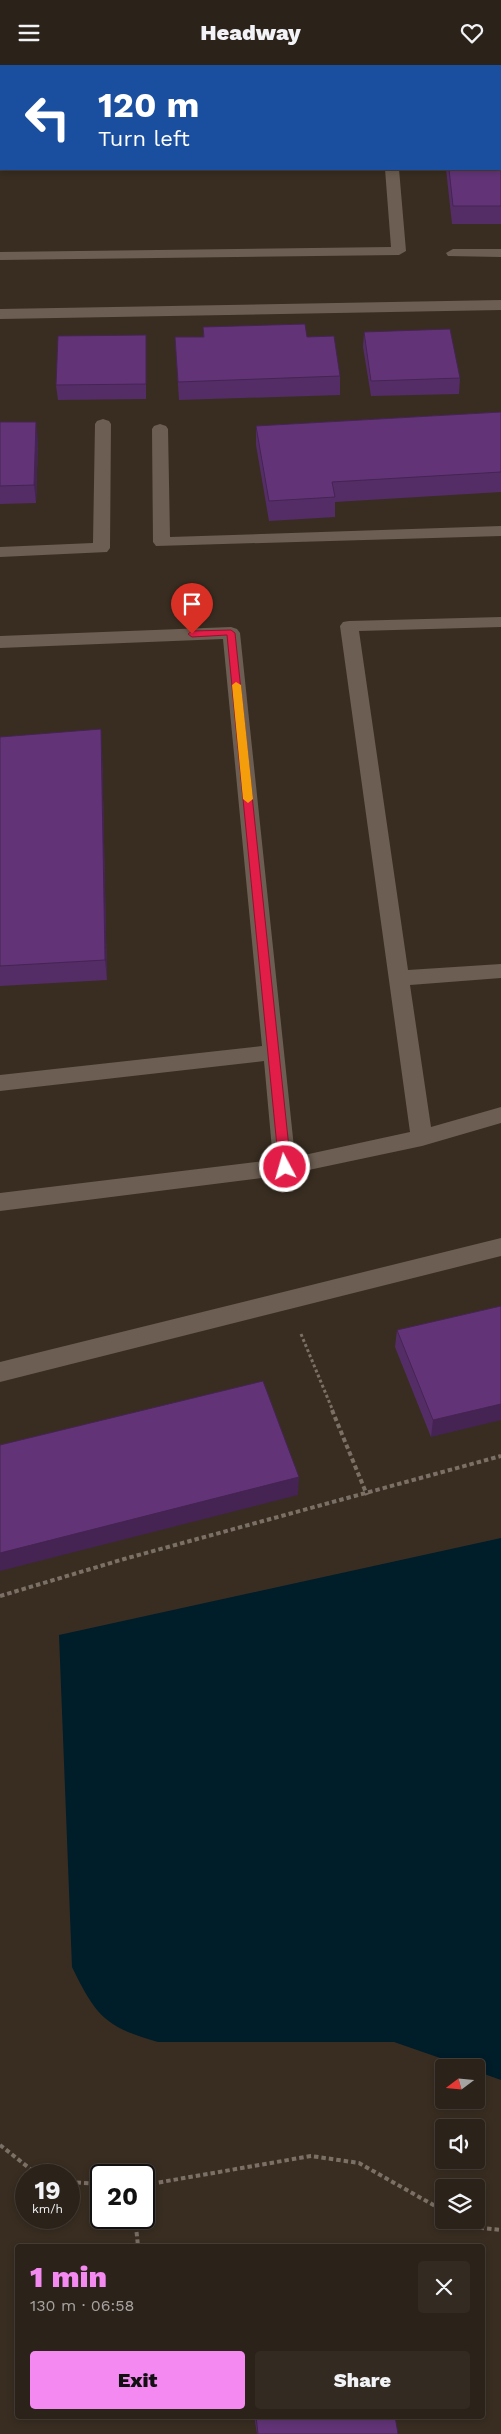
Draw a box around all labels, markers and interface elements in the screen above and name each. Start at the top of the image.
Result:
icon: menu [15,19,43,47]
icon: heart [458,19,486,47]
text: Headway [200,20,301,45]
text: 120 m [98,84,199,126]
icon: left [15,85,80,150]
text: Turn left [98,126,190,151]
pin [171,583,213,634]
icon: arrive [178,590,206,618]
position arrow [258,1140,310,1192]
north arrow [435,2059,485,2109]
map controls [435,2059,485,2229]
button: sound [435,2119,485,2169]
speed limit sign: 20 [90,2164,155,2229]
text: 19 [34,2176,61,2205]
button: layers [435,2179,485,2229]
text: km/h [32,2202,63,2216]
text: 1 min [30,2259,107,2294]
button: close [418,2261,470,2313]
text: 130 m · 06:58 [30,2296,134,2315]
button: Exit [30,2351,245,2409]
button: Share [255,2351,470,2409]

